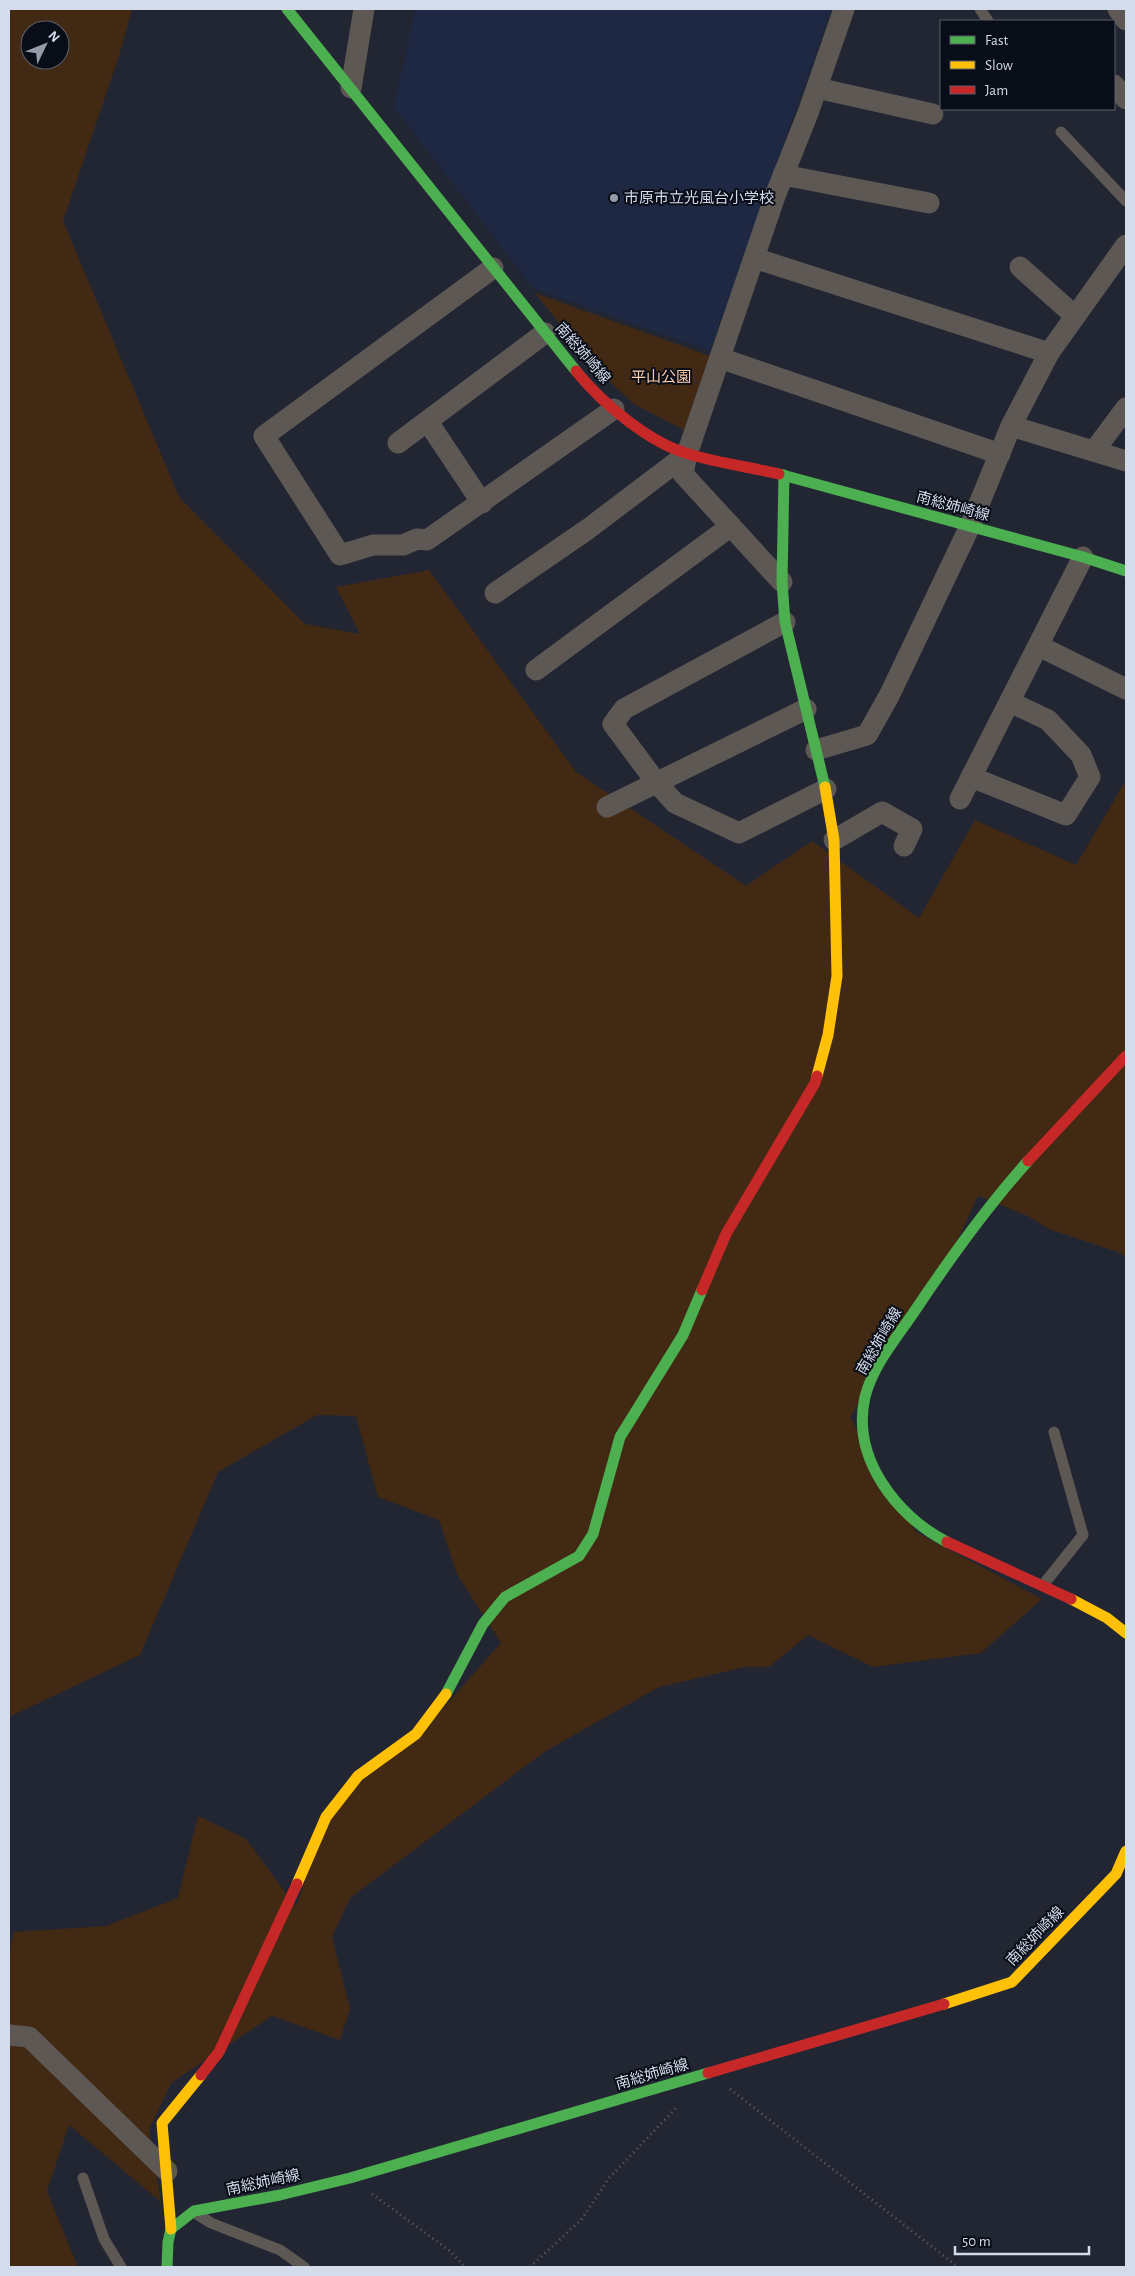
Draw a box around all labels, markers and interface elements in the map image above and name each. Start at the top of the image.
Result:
north arrow [20,20,70,70]
legend [940,20,1115,110]
text: N [45,28,62,45]
text: Fast [985,33,1009,48]
text: Slow [985,58,1013,73]
text: Jam [985,83,1008,98]
place label: 市原市立光風台小学校 [624,190,774,206]
marker: 市原市立光風台小学校 [608,192,620,204]
street label: 南総姉崎線 [552,319,614,387]
park label: 平山公園 [631,369,691,385]
street label: 南総姉崎線 [915,489,991,523]
street label: 南総姉崎線 [853,1305,905,1377]
street label: 南総姉崎線 [1003,1903,1067,1969]
street label: 南総姉崎線 [614,2056,690,2092]
street label: 南総姉崎線 [225,2166,301,2198]
scale bar [955,2224,1089,2256]
text: 50 m [962,2234,991,2249]

